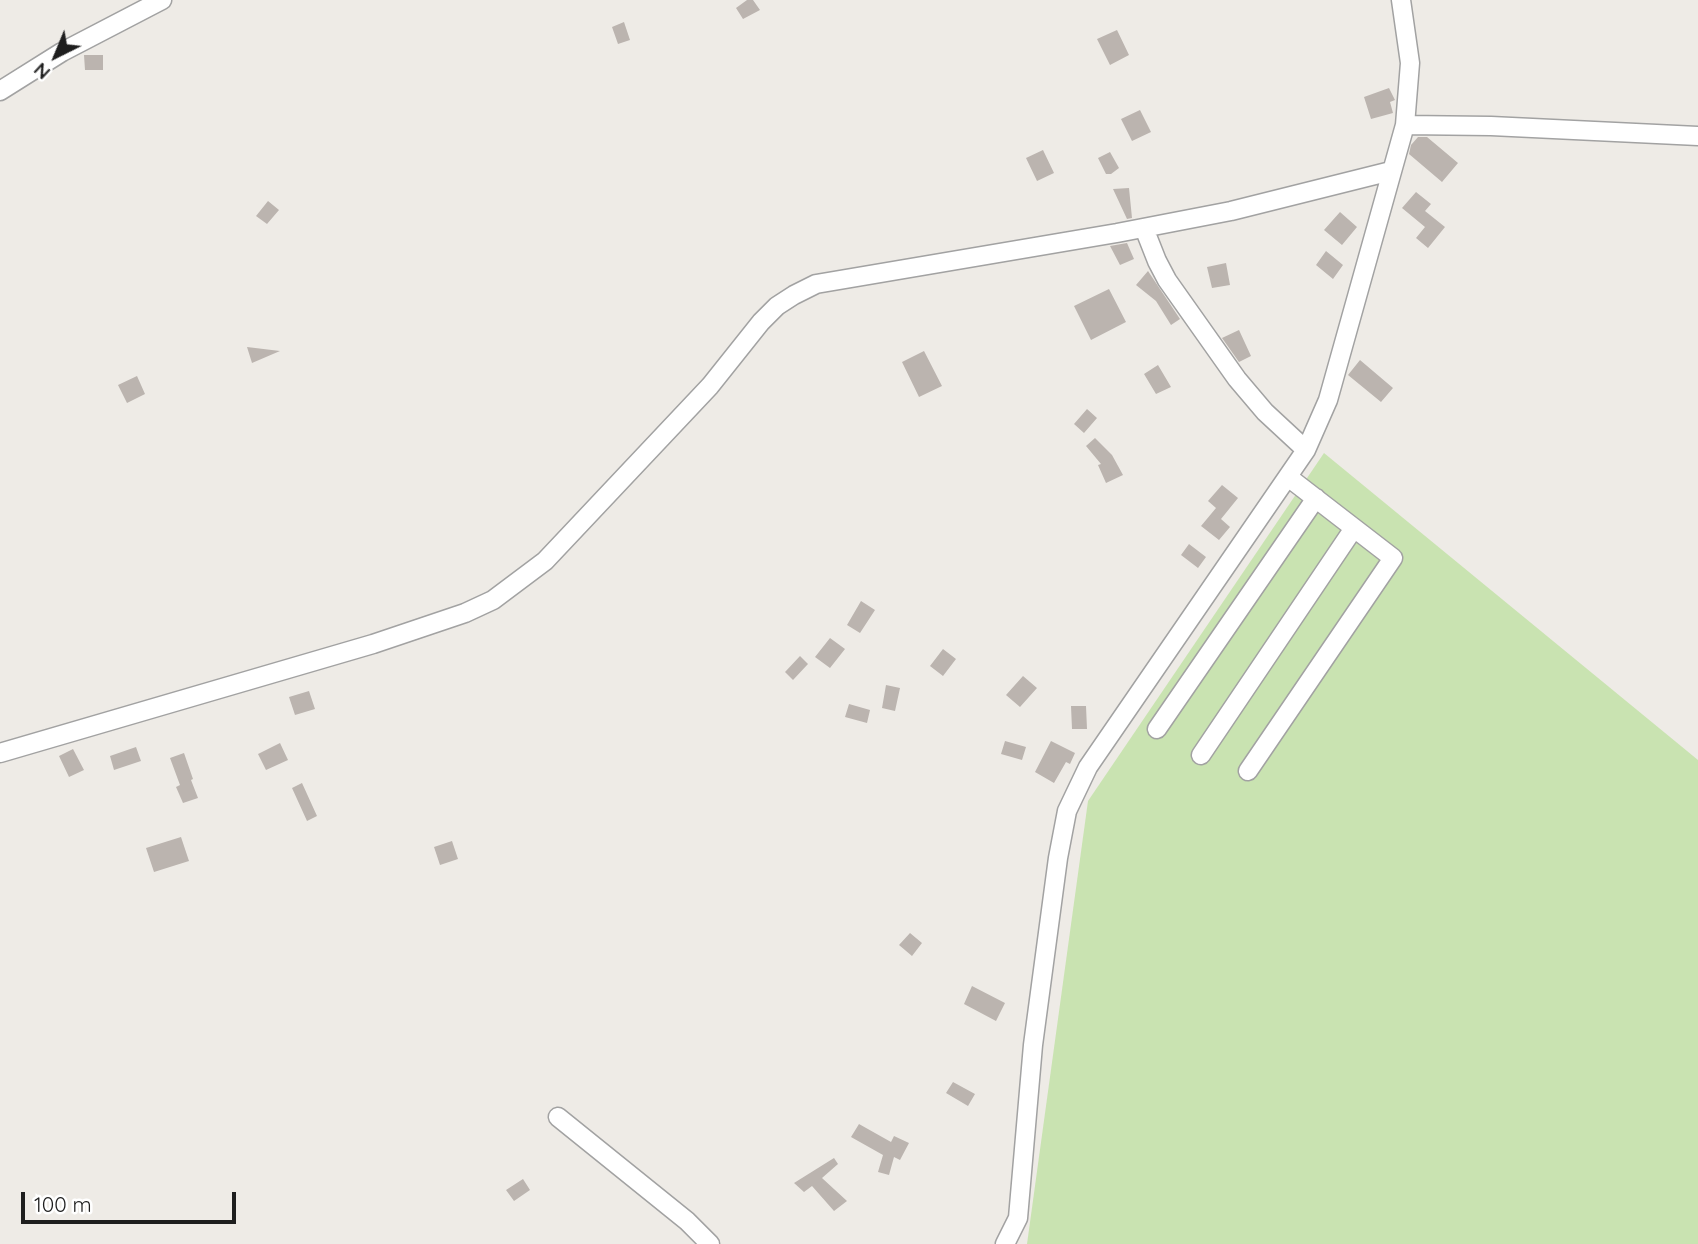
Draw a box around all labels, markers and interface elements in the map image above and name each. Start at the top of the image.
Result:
north arrow [21,21,91,91]
text: N [28,58,55,85]
scale bar [24,1178,240,1222]
text: 100 m [34,1191,92,1217]

